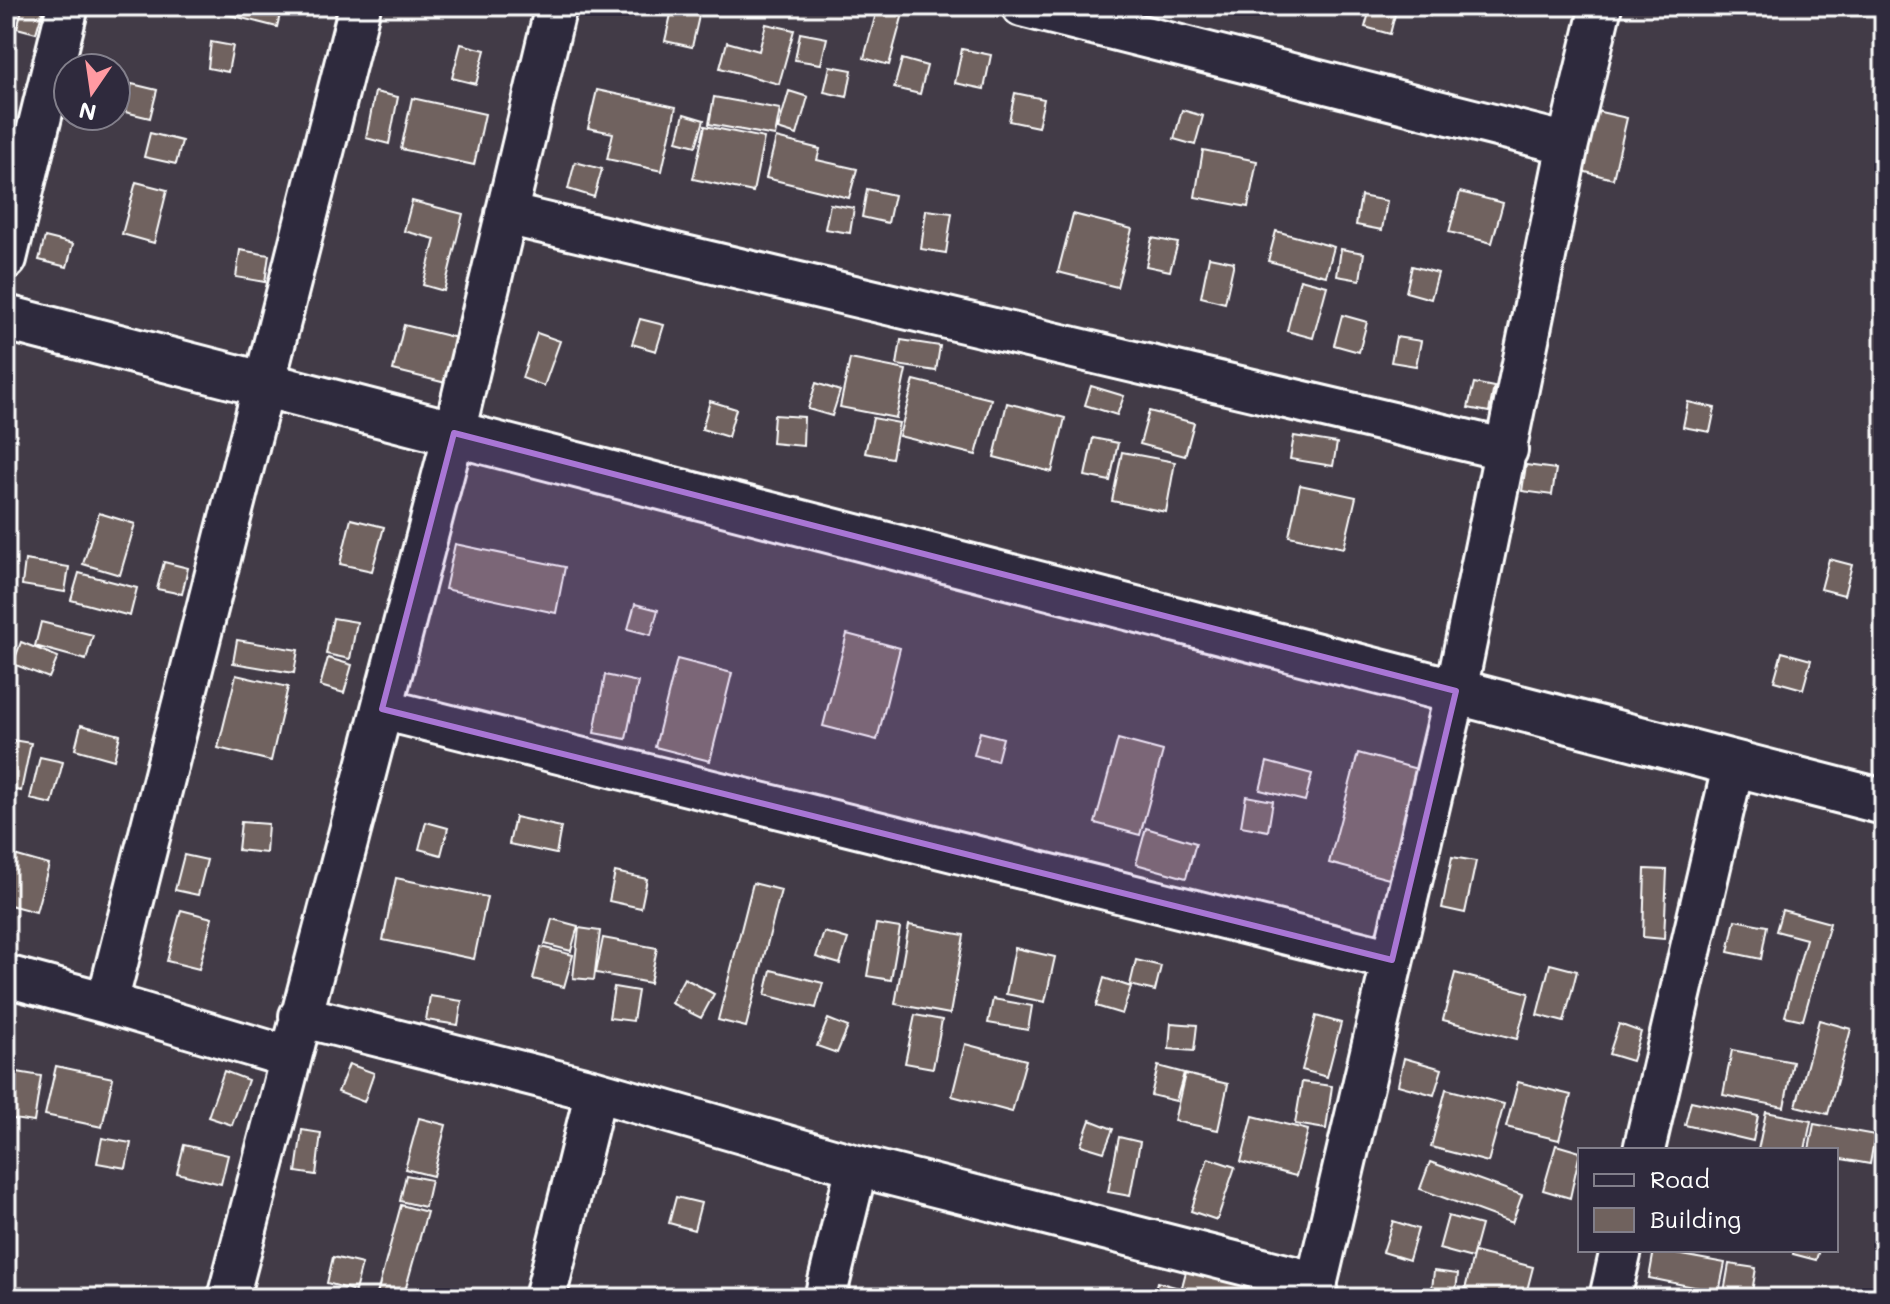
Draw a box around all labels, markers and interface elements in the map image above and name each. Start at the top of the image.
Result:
north arrow [52,52,132,132]
text: N [76,96,99,128]
legend [1578,1148,1838,1252]
text: Road [1650,1163,1710,1194]
text: Building [1650,1203,1741,1234]

